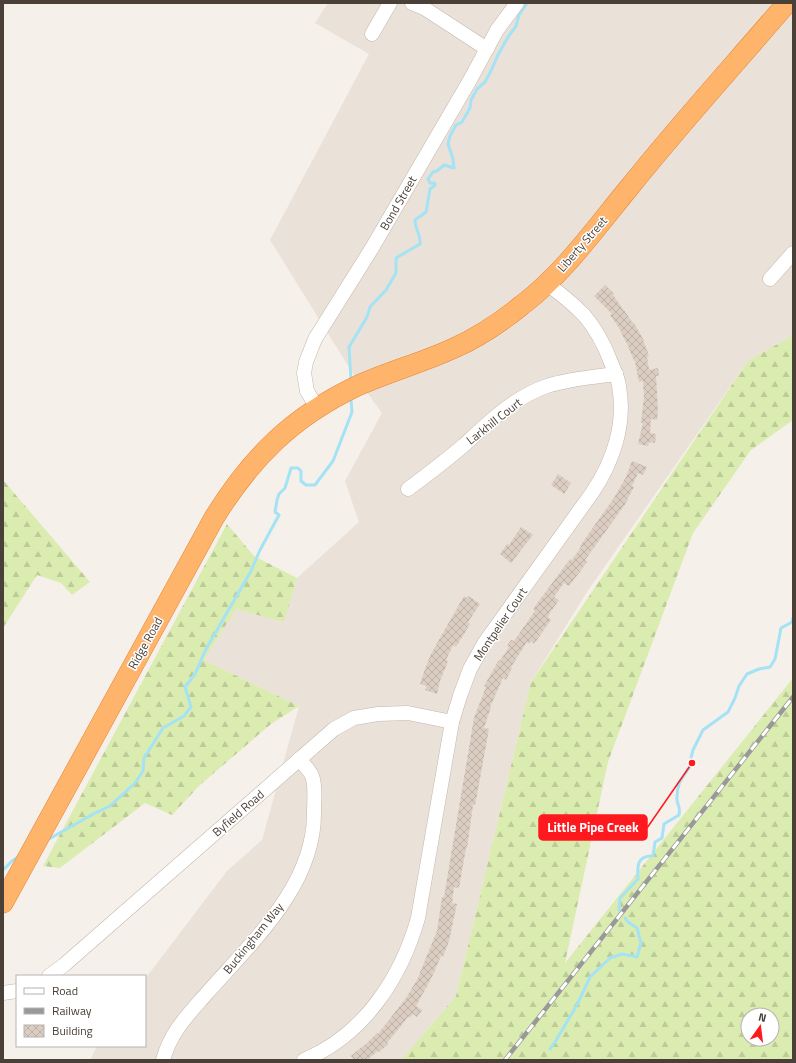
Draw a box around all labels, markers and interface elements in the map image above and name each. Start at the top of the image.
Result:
street label: Bond Street [375,172,422,234]
street label: Liberty Street [552,211,612,276]
street label: Larkhill Court [462,393,527,449]
street label: Montpelier Court [468,583,532,665]
street label: Ridge Road [123,613,167,673]
street label: Byfield Road [208,785,268,841]
callout: Little Pipe Creek [539,815,647,840]
text: Little Pipe Creek [547,817,639,837]
street label: Buckingham Way [218,898,288,978]
legend [16,975,146,1047]
text: Road [52,981,78,1000]
text: Railway [52,1001,92,1020]
north arrow [740,1007,780,1047]
text: N [757,1009,768,1026]
text: Building [52,1021,93,1040]

